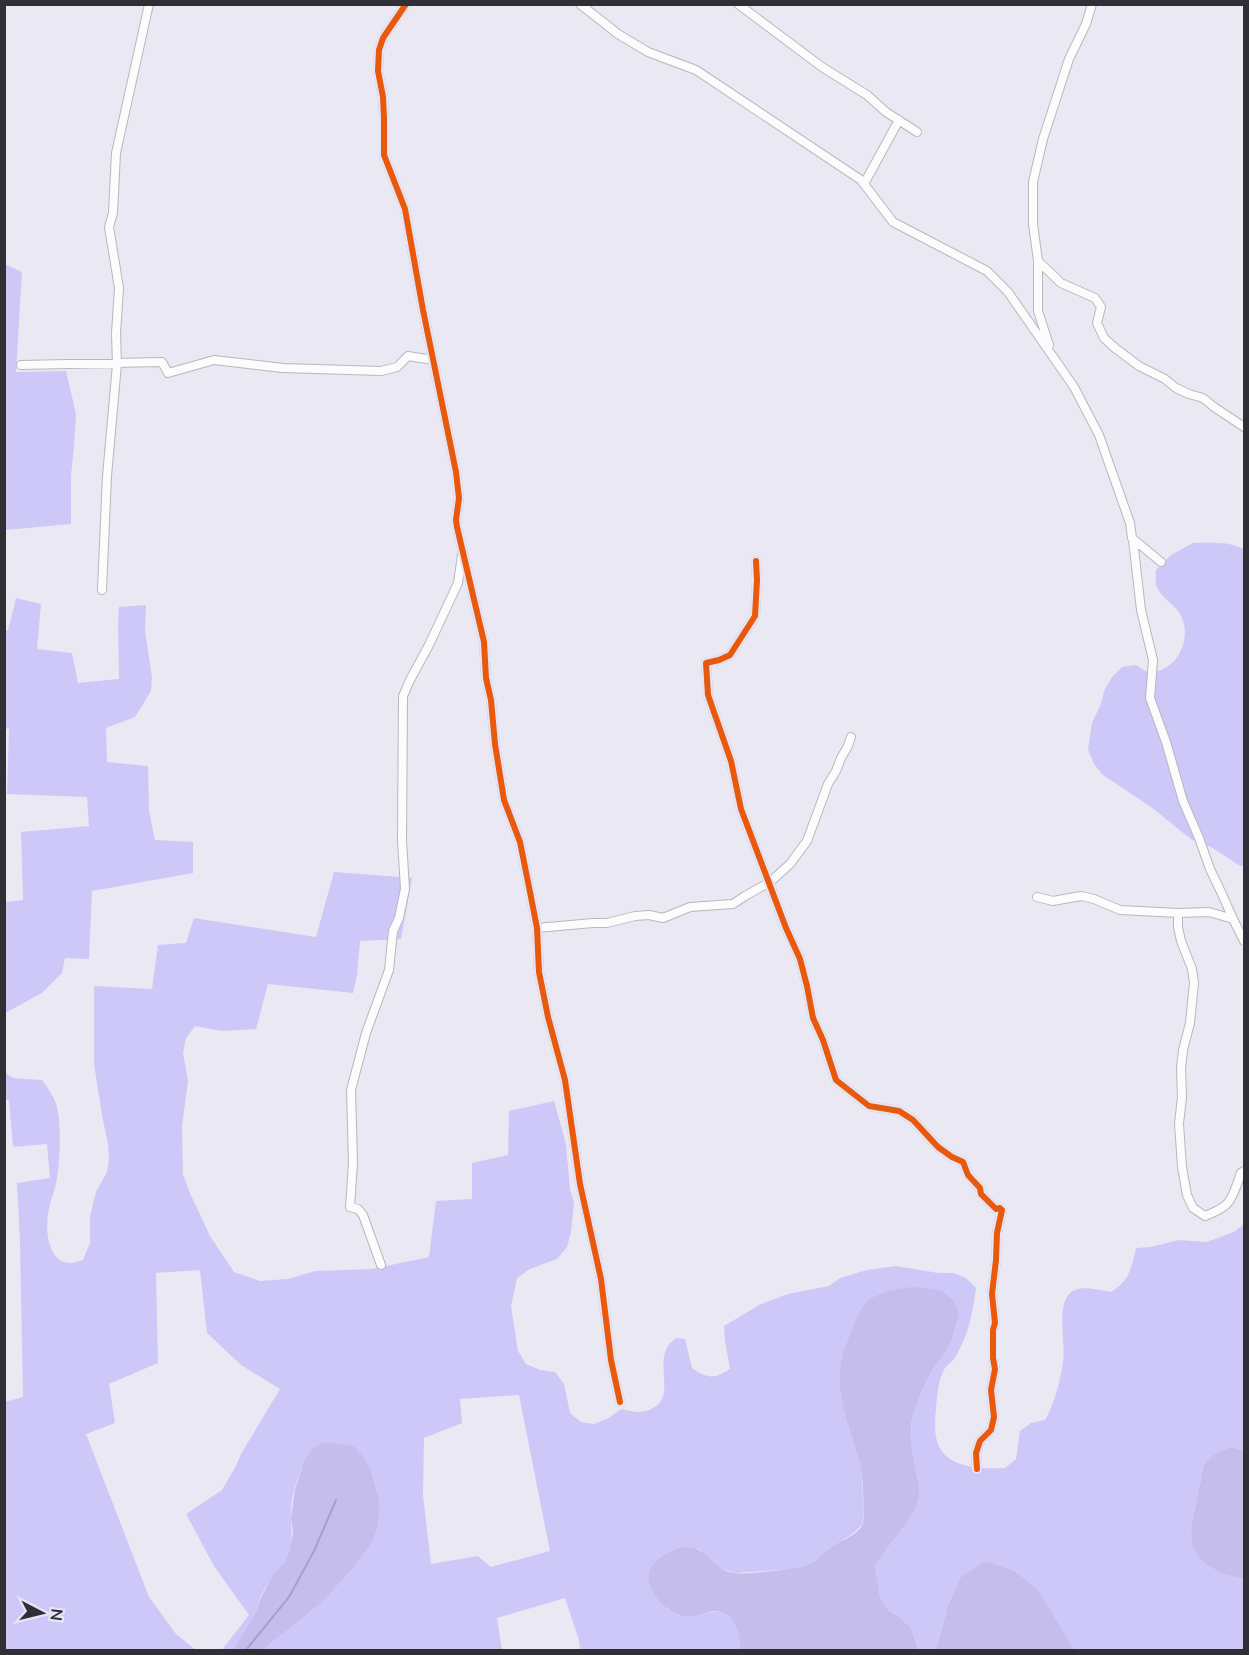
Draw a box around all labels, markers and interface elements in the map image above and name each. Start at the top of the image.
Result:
north arrow [12,1583,72,1643]
text: N [46,1608,68,1622]

